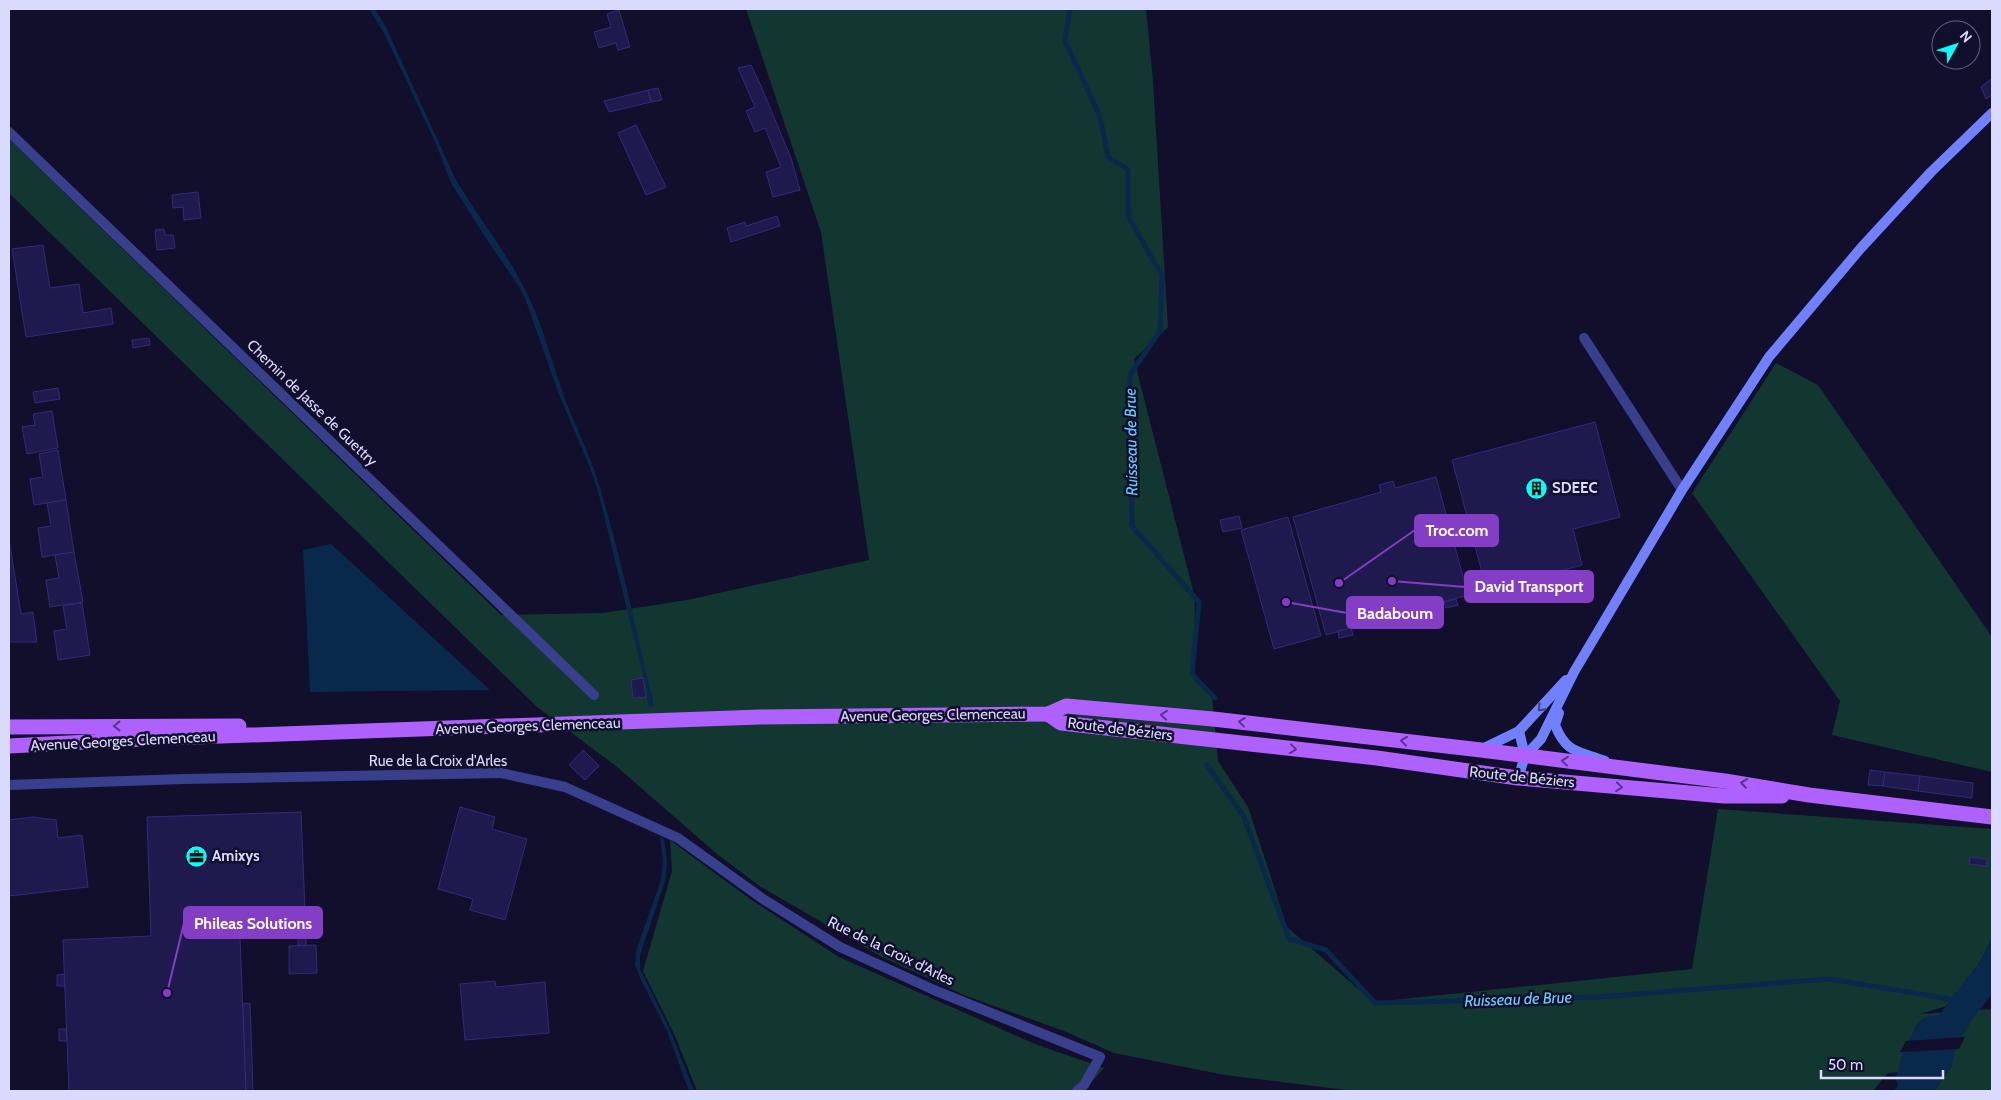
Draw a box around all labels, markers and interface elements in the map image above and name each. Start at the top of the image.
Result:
north arrow [1931,20,1981,70]
text: N [1956,27,1976,46]
street label: Chemin de Jasse de Guettry [243,336,381,470]
water label: Ruisseau de Brue [1121,388,1141,496]
building icon: SDEEC [1524,476,1548,500]
place label: SDEEC [1552,479,1598,497]
callout: Troc.com [1415,515,1498,546]
text: Troc.com [1426,521,1489,540]
callout: David Transport [1465,571,1593,602]
text: David Transport [1475,577,1584,596]
callout: Badaboum [1347,597,1443,628]
text: Badaboum [1357,604,1433,623]
one-way arrow [1538,702,1547,711]
street label: Avenue Georges Clemenceau [840,704,1026,726]
one-way arrow [1160,710,1168,721]
street label: Avenue Georges Clemenceau [435,714,621,738]
street label: Route de Béziers [1066,714,1174,744]
one-way arrow [1238,717,1246,728]
one-way arrow [113,721,120,731]
street label: Avenue Georges Clemenceau [30,727,216,755]
one-way arrow [1400,736,1408,747]
one-way arrow [1290,743,1298,754]
street label: Rue de la Croix d'Arles [369,752,507,770]
one-way arrow [1561,756,1569,767]
street label: Route de Béziers [1468,763,1576,791]
one-way arrow [1739,779,1748,789]
one-way arrow [1615,781,1623,792]
office icon: Amixys [184,844,208,868]
place label: Amixys [212,847,260,865]
callout: Phileas Solutions [184,907,322,938]
street label: Rue de la Croix d'Arles [825,913,957,989]
text: Phileas Solutions [194,914,312,933]
water label: Ruisseau de Brue [1464,988,1572,1010]
scale bar [1821,1048,1944,1080]
text: 50 m [1828,1056,1863,1074]

